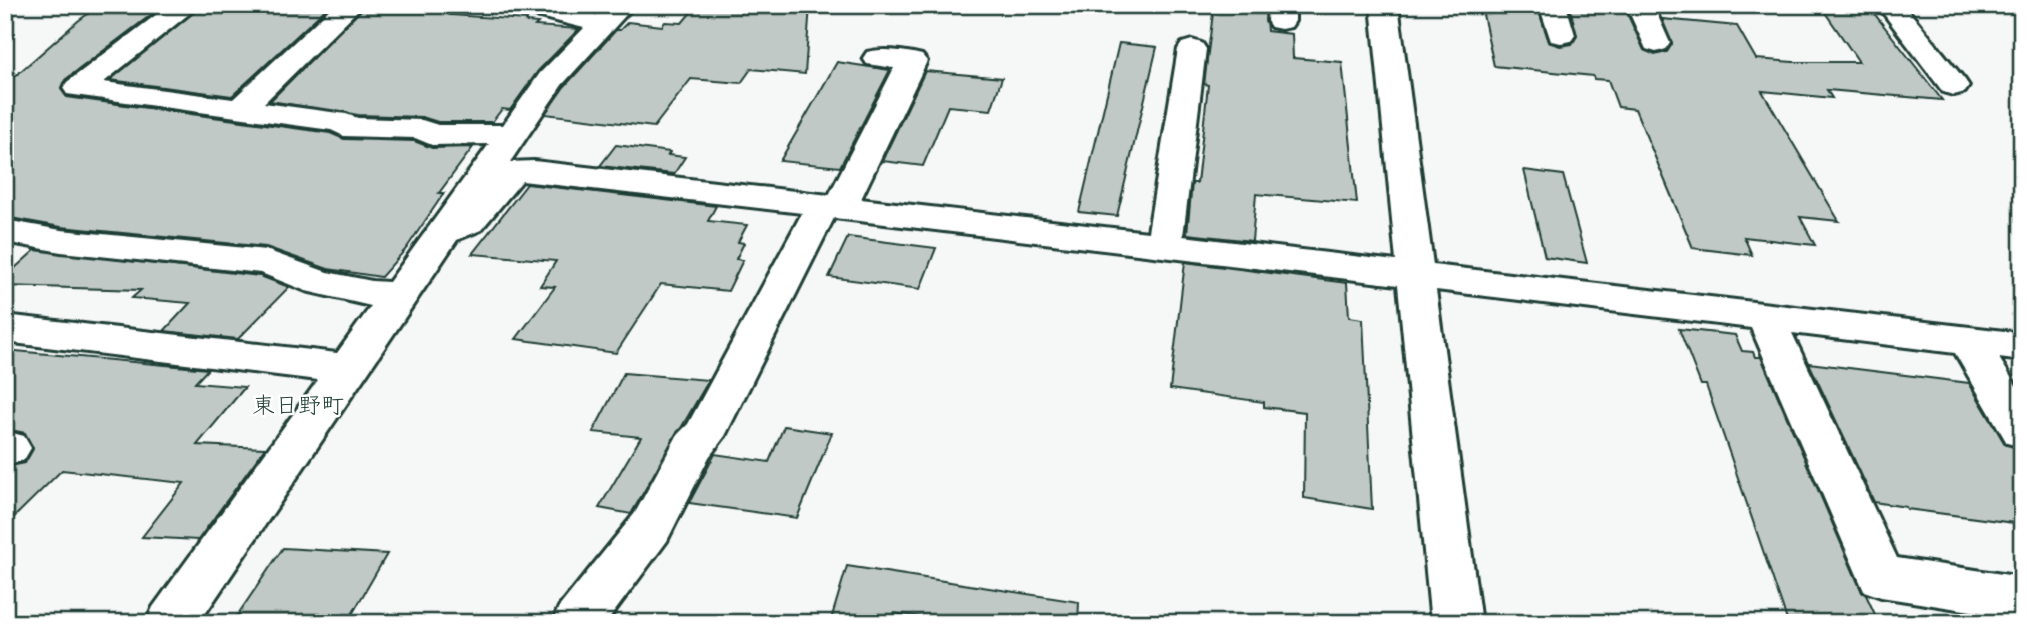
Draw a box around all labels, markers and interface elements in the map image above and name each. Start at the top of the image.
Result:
district label: 東日野町 [252,390,344,420]

